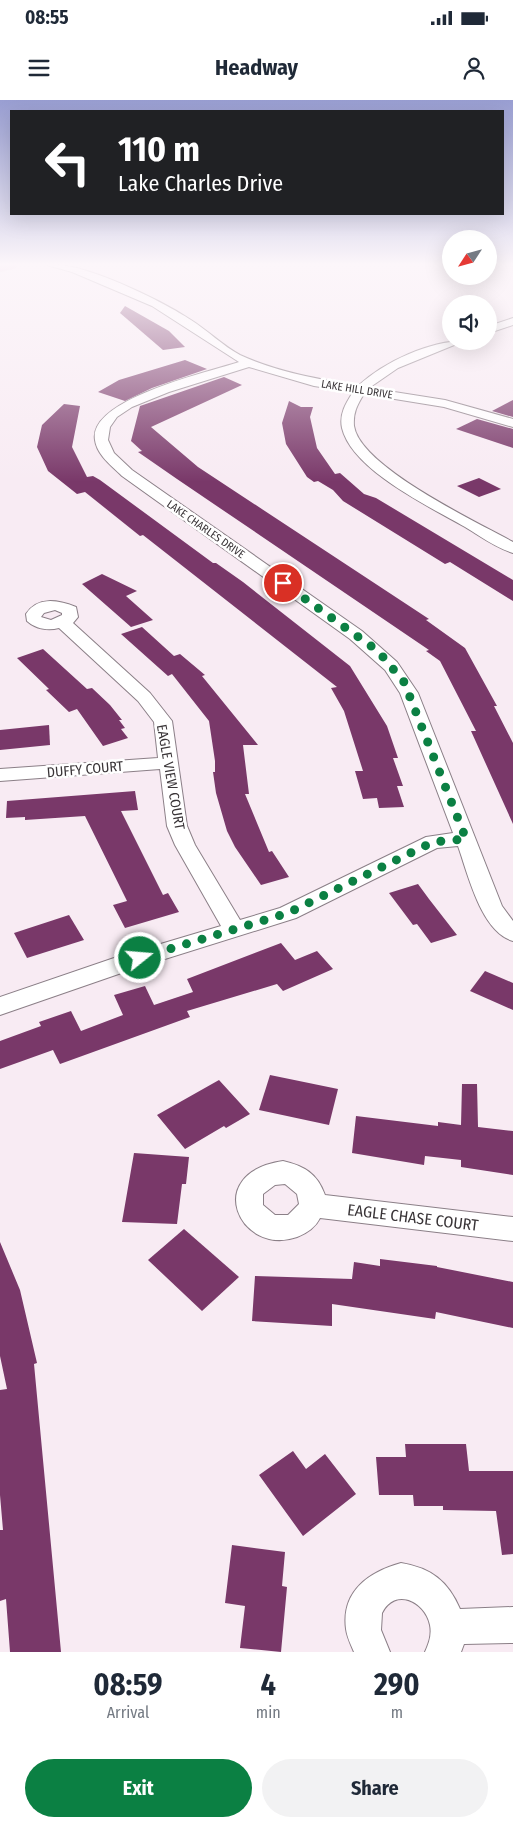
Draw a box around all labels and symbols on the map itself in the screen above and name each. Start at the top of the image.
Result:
north arrow [442,230,498,285]
street label: LAKE HILL DRIVE [320,377,394,402]
street label: LAKE CHARLES DRIVE [164,498,247,561]
pin [262,562,304,604]
street label: EAGLE VIEW COURT [153,723,188,832]
street label: DUFFY COURT [46,758,124,781]
position arrow [113,931,165,983]
street label: EAGLE CHASE COURT [346,1200,480,1235]

